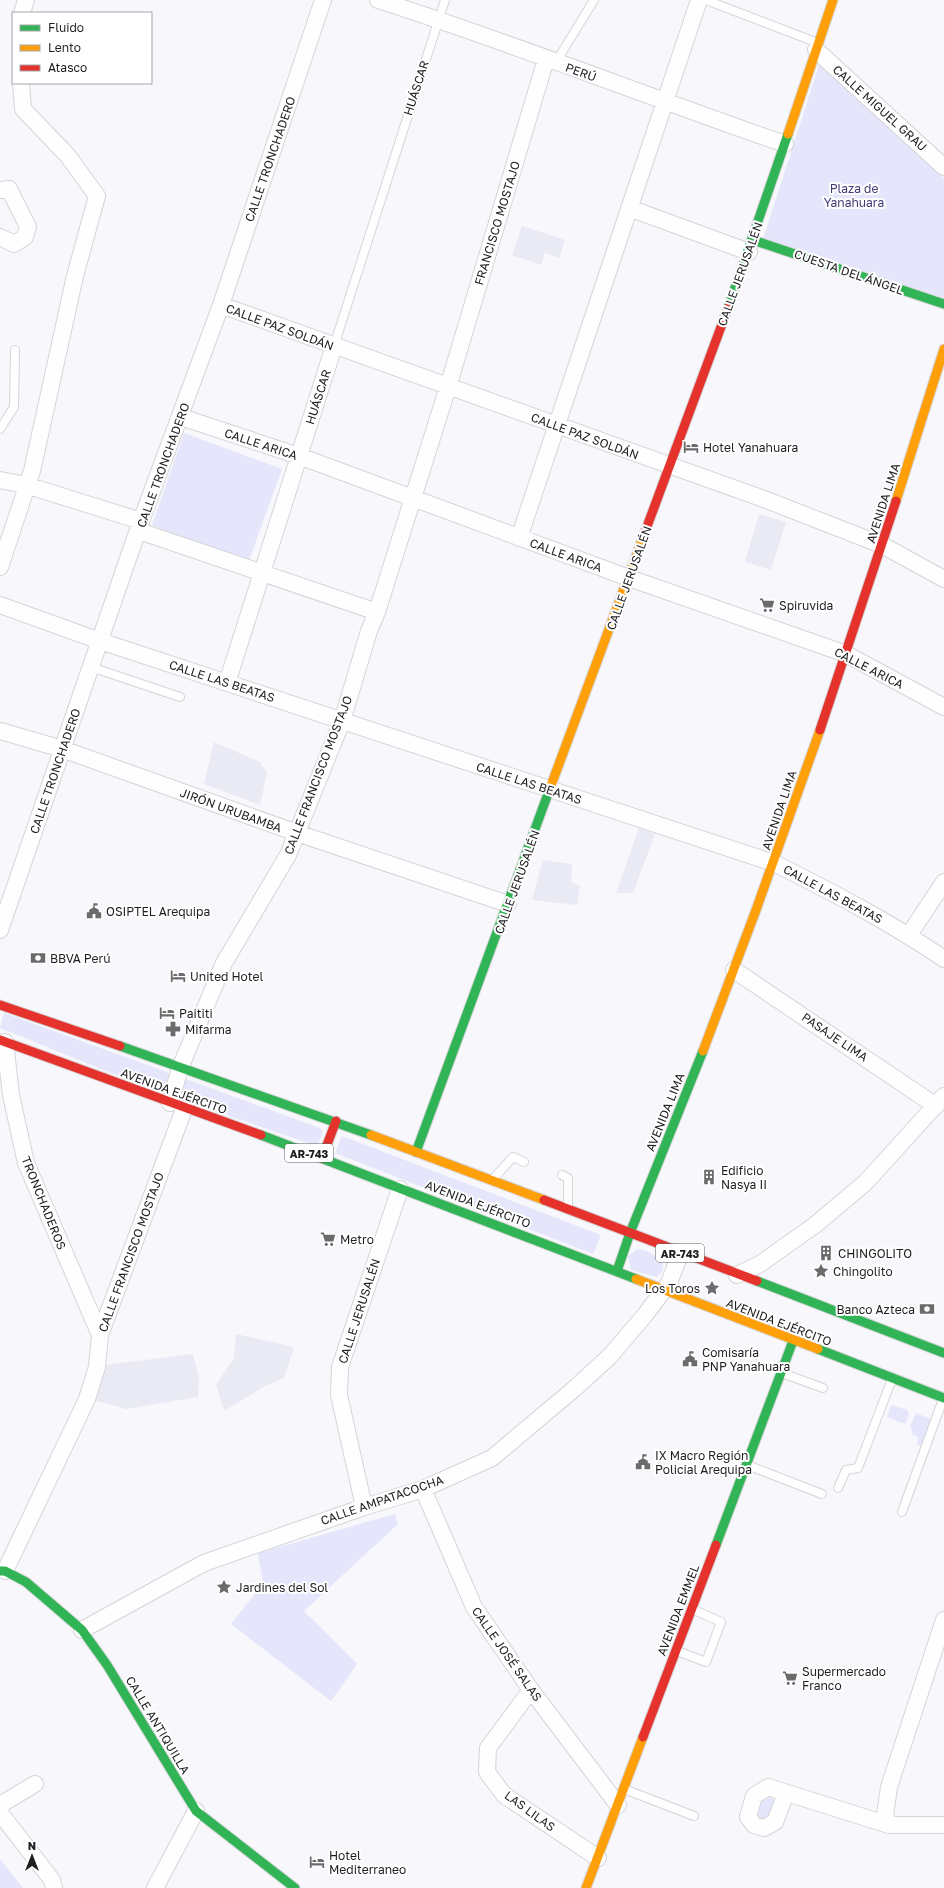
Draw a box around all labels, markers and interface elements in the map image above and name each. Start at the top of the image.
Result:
legend [12,12,152,84]
text: Fluido [48,20,84,35]
text: Lento [48,40,81,55]
street label: HUÁSCAR [400,58,432,118]
street label: PERÚ [563,59,599,85]
text: Atasco [48,60,87,75]
street label: CALLE MIGUEL GRAU [830,62,930,154]
street label: CALLE TRONCHADERO [241,94,299,224]
street label: FRANCISCO MOSTAJO [471,159,523,287]
park label: Plaza de Yanahuara [824,181,884,210]
street label: CALLE JERUSALÉN [714,220,766,328]
street label: CUESTA DEL ÁNGEL [792,246,906,298]
street label: CALLE PAZ SOLDÁN [224,300,336,354]
street label: HUÁSCAR [302,367,334,427]
street label: CALLE TRONCHADERO [133,400,193,529]
street label: CALLE PAZ SOLDÁN [529,409,641,463]
street label: CALLE ARICA [223,425,299,463]
hotel icon: Hotel Yanahuara [682,438,700,456]
place label: Hotel Yanahuara [703,440,798,455]
street label: AVENIDA LIMA [863,461,903,545]
street label: CALLE JERUSALÉN [603,524,655,632]
street label: CALLE ARICA [528,535,604,575]
supermarket icon: Spiruvida [758,596,776,614]
place label: Spiruvida [779,598,833,613]
street label: CALLE ARICA [832,644,906,692]
street label: CALLE LAS BEATAS [167,657,277,705]
street label: CALLE FRANCISCO MOSTAJO [281,693,355,857]
street label: CALLE TRONCHADERO [26,706,84,836]
street label: CALLE LAS BEATAS [474,759,584,807]
street label: AVENIDA LIMA [758,768,800,852]
street label: JIRÓN URUBAMBA [178,785,284,835]
street label: CALLE JERUSALÉN [491,828,543,936]
street label: CALLE LAS BEATAS [781,861,885,927]
public building icon: OSIPTEL Arequipa [85,902,103,920]
place label: OSIPTEL Arequipa [106,904,210,919]
bank icon: BBVA Perú [29,949,47,967]
place label: BBVA Perú [50,951,110,966]
hotel icon: United Hotel [169,967,187,985]
place label: United Hotel [190,969,264,984]
hotel icon: Paititi [158,1004,176,1022]
place label: Paititi [179,1006,213,1021]
street label: PASAJE LIMA [799,1009,871,1065]
pharmacy icon: Mifarma [164,1020,182,1038]
place label: Mifarma [185,1022,232,1037]
street label: AVENIDA EJÉRCITO [119,1065,229,1117]
street label: AVENIDA LIMA [642,1071,688,1153]
road number: AR-743 [285,1144,333,1162]
street label: TRONCHADEROS [18,1154,70,1252]
place label: Edificio Nasya II [721,1163,767,1192]
building icon: Edificio Nasya II [700,1168,718,1186]
street label: CALLE FRANCISCO MOSTAJO [95,1170,167,1334]
street label: AVENIDA EJÉRCITO [423,1177,533,1231]
supermarket icon: Metro [319,1230,337,1248]
place label: Metro [340,1232,374,1247]
road number: AR-743 [656,1244,704,1262]
building icon: CHINGOLITO [817,1244,835,1262]
place label: CHINGOLITO [838,1246,912,1261]
street label: CALLE JERUSALÉN [335,1257,383,1365]
place icon: Chingolito [812,1262,830,1280]
place label: Chingolito [833,1264,893,1279]
place icon: Los Toros [703,1279,721,1297]
place label: Los Toros [645,1281,700,1296]
street label: AVENIDA EJÉRCITO [724,1295,834,1349]
bank icon: Banco Azteca [918,1300,936,1318]
place label: Banco Azteca [836,1302,915,1317]
place label: Comisaría PNP Yanahuara [702,1345,790,1374]
public building icon: Comisaría PNP Yanahuara [681,1350,699,1368]
place label: IX Macro Región Policial Arequipa [655,1448,752,1477]
public building icon: IX Macro Región Policial Arequipa [634,1453,652,1471]
street label: CALLE AMPATACOCHA [319,1472,445,1528]
street label: AVENIDA EMMEL [654,1562,702,1658]
place icon: Jardines del Sol [215,1578,233,1596]
place label: Jardines del Sol [236,1580,328,1595]
street label: CALLE JOSÉ SALAS [469,1604,545,1704]
place label: Supermercado Franco [802,1664,886,1693]
supermarket icon: Supermercado Franco [781,1669,799,1687]
street label: CALLE ANTIQUILLA [123,1673,193,1777]
street label: LAS LILAS [502,1788,559,1835]
north arrow [12,1836,52,1876]
text: N [28,1839,36,1852]
place label: Hotel Mediterraneo [329,1848,406,1877]
hotel icon: Hotel Mediterraneo [308,1853,326,1871]

